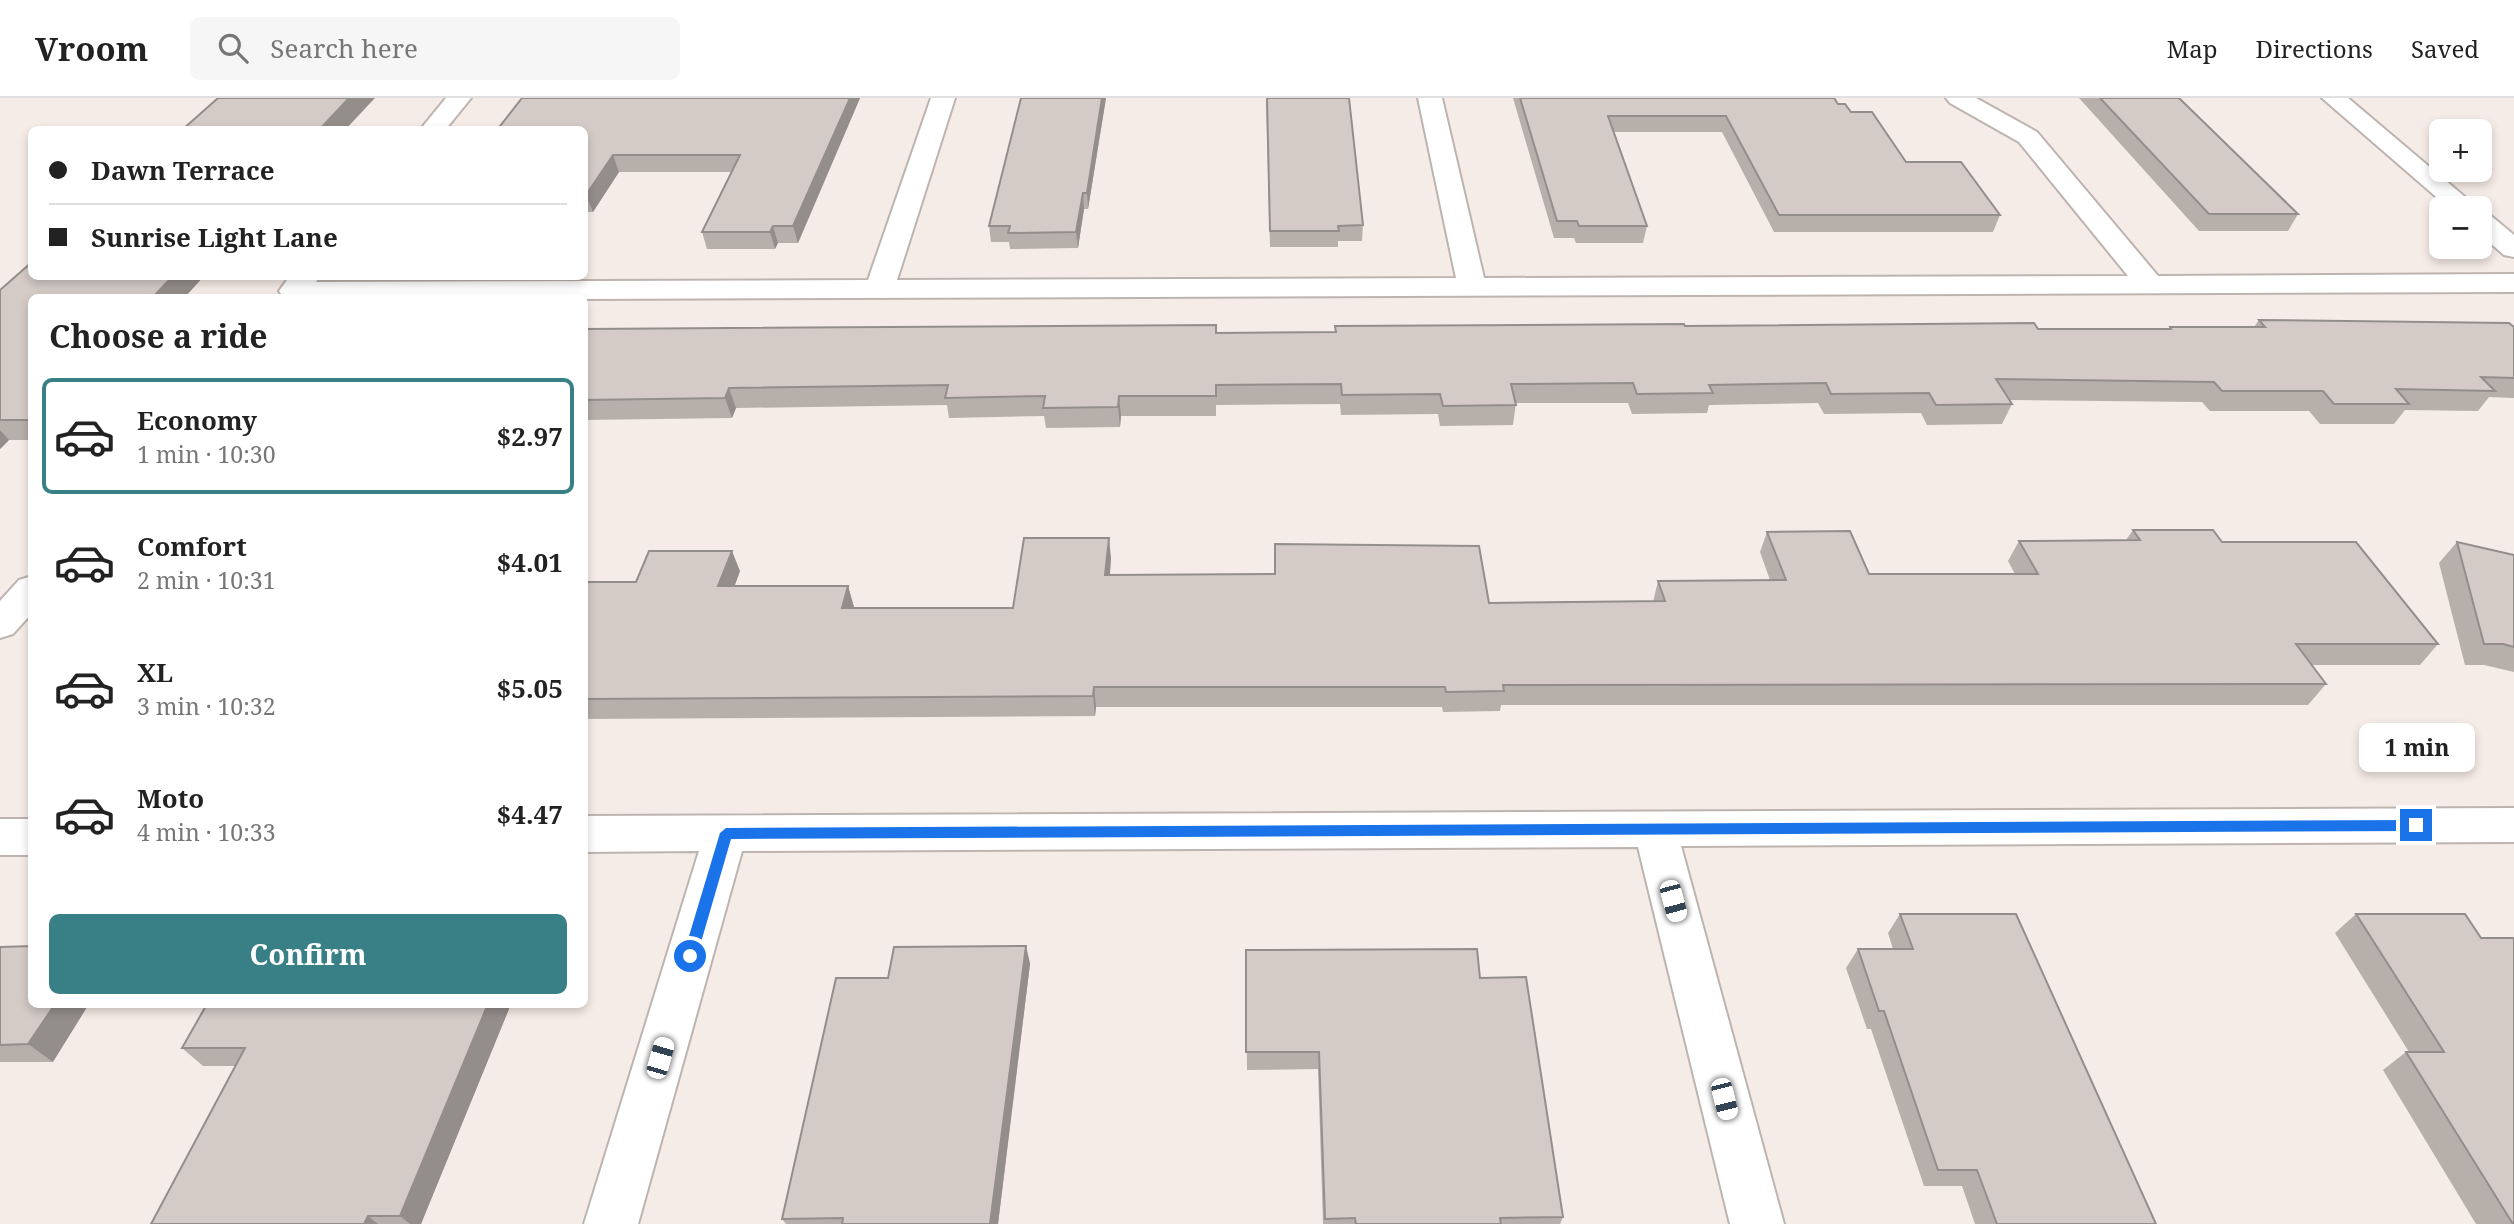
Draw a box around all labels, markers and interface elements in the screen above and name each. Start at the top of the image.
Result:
search box [190,17,680,80]
text: Vroom [35,26,148,71]
icon: search [214,29,252,67]
text: Search here [270,30,418,66]
text: Map [2167,32,2218,65]
text: Directions [2256,32,2373,65]
text: Saved [2411,32,2479,65]
map controls [2429,119,2492,259]
button: + [2429,119,2492,182]
text: Dawn Terrace [91,152,275,188]
button: − [2429,196,2492,259]
text: Sunrise Light Lane [91,219,338,255]
text: Choose a ride [49,314,268,357]
text: Economy [137,402,257,438]
icon: car [53,405,116,468]
text: $2.97 [497,418,563,454]
text: 1 min · 10:30 [137,438,275,470]
text: Comfort [137,528,247,564]
icon: car [53,531,116,594]
text: $4.01 [497,544,563,580]
text: 2 min · 10:31 [137,564,275,596]
text: XL [137,654,173,690]
icon: car [53,657,116,720]
text: $5.05 [497,670,563,706]
text: 3 min · 10:32 [137,690,275,722]
callout: 1 min [2358,724,2474,772]
text: 1 min [2384,731,2450,763]
text: Moto [137,780,204,816]
icon: car [53,783,116,846]
text: $4.47 [497,796,563,832]
route end [2400,809,2432,841]
text: 4 min · 10:33 [137,816,275,848]
car [1658,878,1689,924]
button: Confirm [49,914,567,994]
route start [674,940,706,972]
car [645,1035,676,1081]
car [1709,1076,1740,1122]

